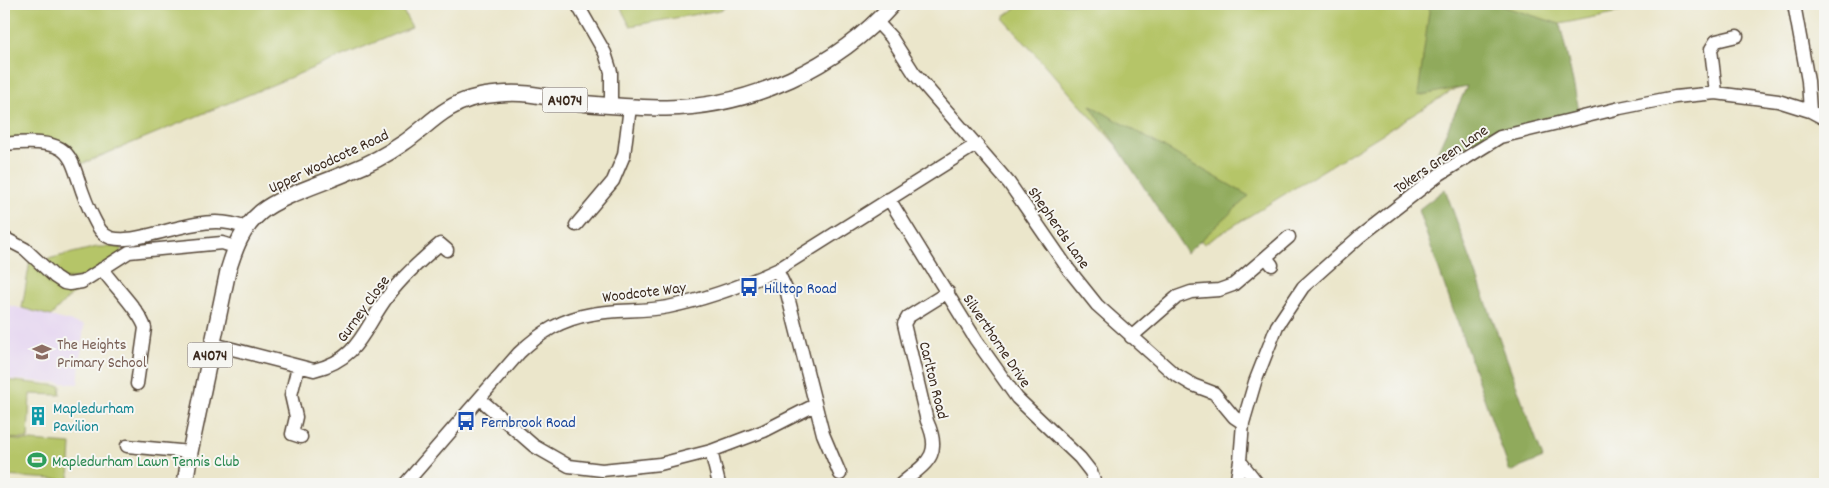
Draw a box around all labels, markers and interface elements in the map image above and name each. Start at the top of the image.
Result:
road number: A4074 [542,88,588,112]
street label: Tokers Green Lane [1390,120,1493,200]
street label: Upper Woodcote Road [265,124,393,200]
street label: Shepherds Lane [1021,183,1095,274]
street label: Gurney Close [332,271,396,348]
bus stop icon: Hilltop Road [738,276,760,298]
street label: Woodcote Way [601,277,688,310]
place label: Hilltop Road [764,278,837,301]
street label: Silverthorne Drive [956,290,1036,393]
place label: The Heights Primary School [57,334,147,375]
street label: Carlton Road [912,339,953,422]
school or university icon: The Heights Primary School [31,341,53,363]
road number: A4074 [188,342,232,368]
place label: Mapledurham Pavilion [53,398,134,439]
building icon: Mapledurham Pavilion [27,405,49,427]
bus stop icon: Fernbrook Road [455,410,477,432]
place label: Fernbrook Road [481,412,576,435]
sports icon: Mapledurham Lawn Tennis Club [26,449,48,471]
place label: Mapledurham Lawn Tennis Club [52,451,239,474]

